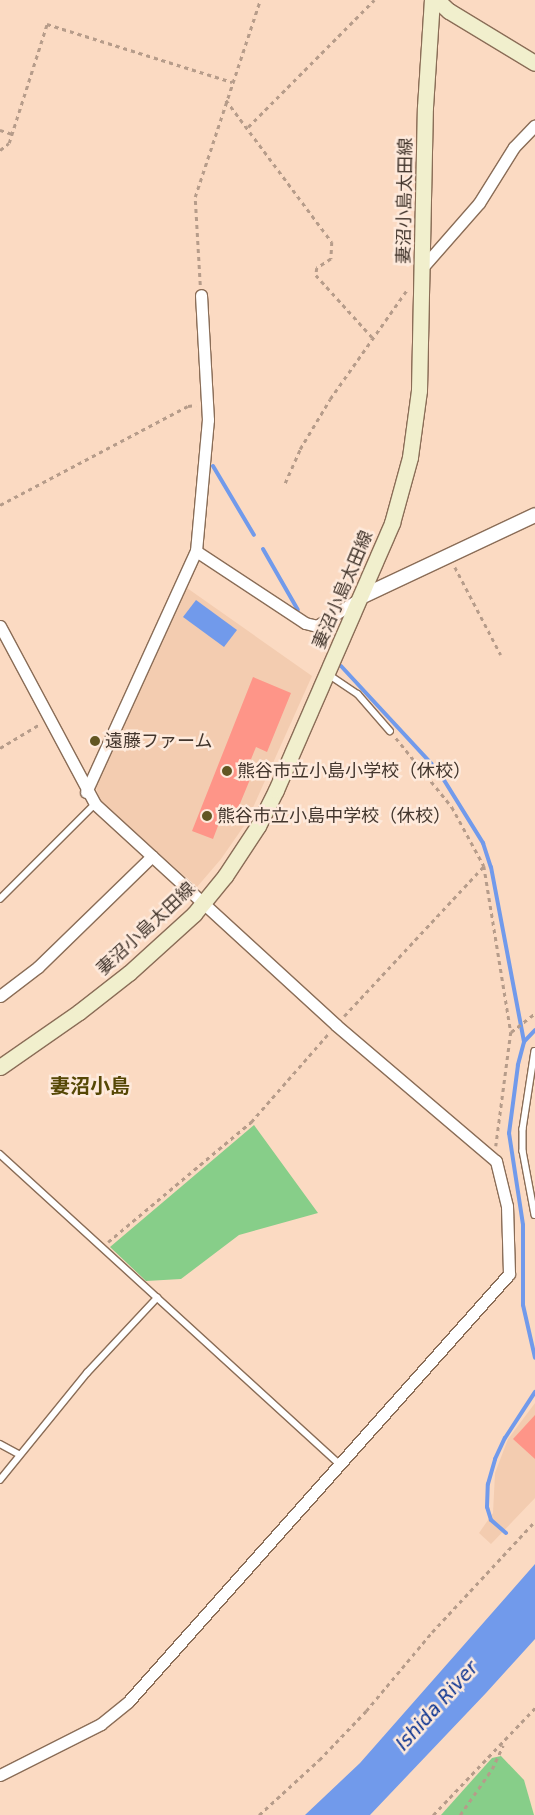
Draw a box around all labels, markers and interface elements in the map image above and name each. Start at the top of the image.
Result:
street label: 妻沼小島太田線 [393,138,417,264]
street label: 妻沼小島太田線 [308,528,378,652]
place label: 遠藤ファーム [105,730,213,752]
marker: 遠藤ファーム [89,735,101,747]
place label: 熊谷市立小島小学校（休校） [237,760,471,782]
marker: 熊谷市立小島小学校（休校） [221,765,233,777]
place label: 熊谷市立小島中学校（休校） [217,805,451,827]
marker: 熊谷市立小島中学校（休校） [201,810,213,822]
street label: 妻沼小島太田線 [93,878,199,980]
district label: 妻沼小島 [50,1074,130,1098]
water label: Ishida River [391,1657,483,1755]

